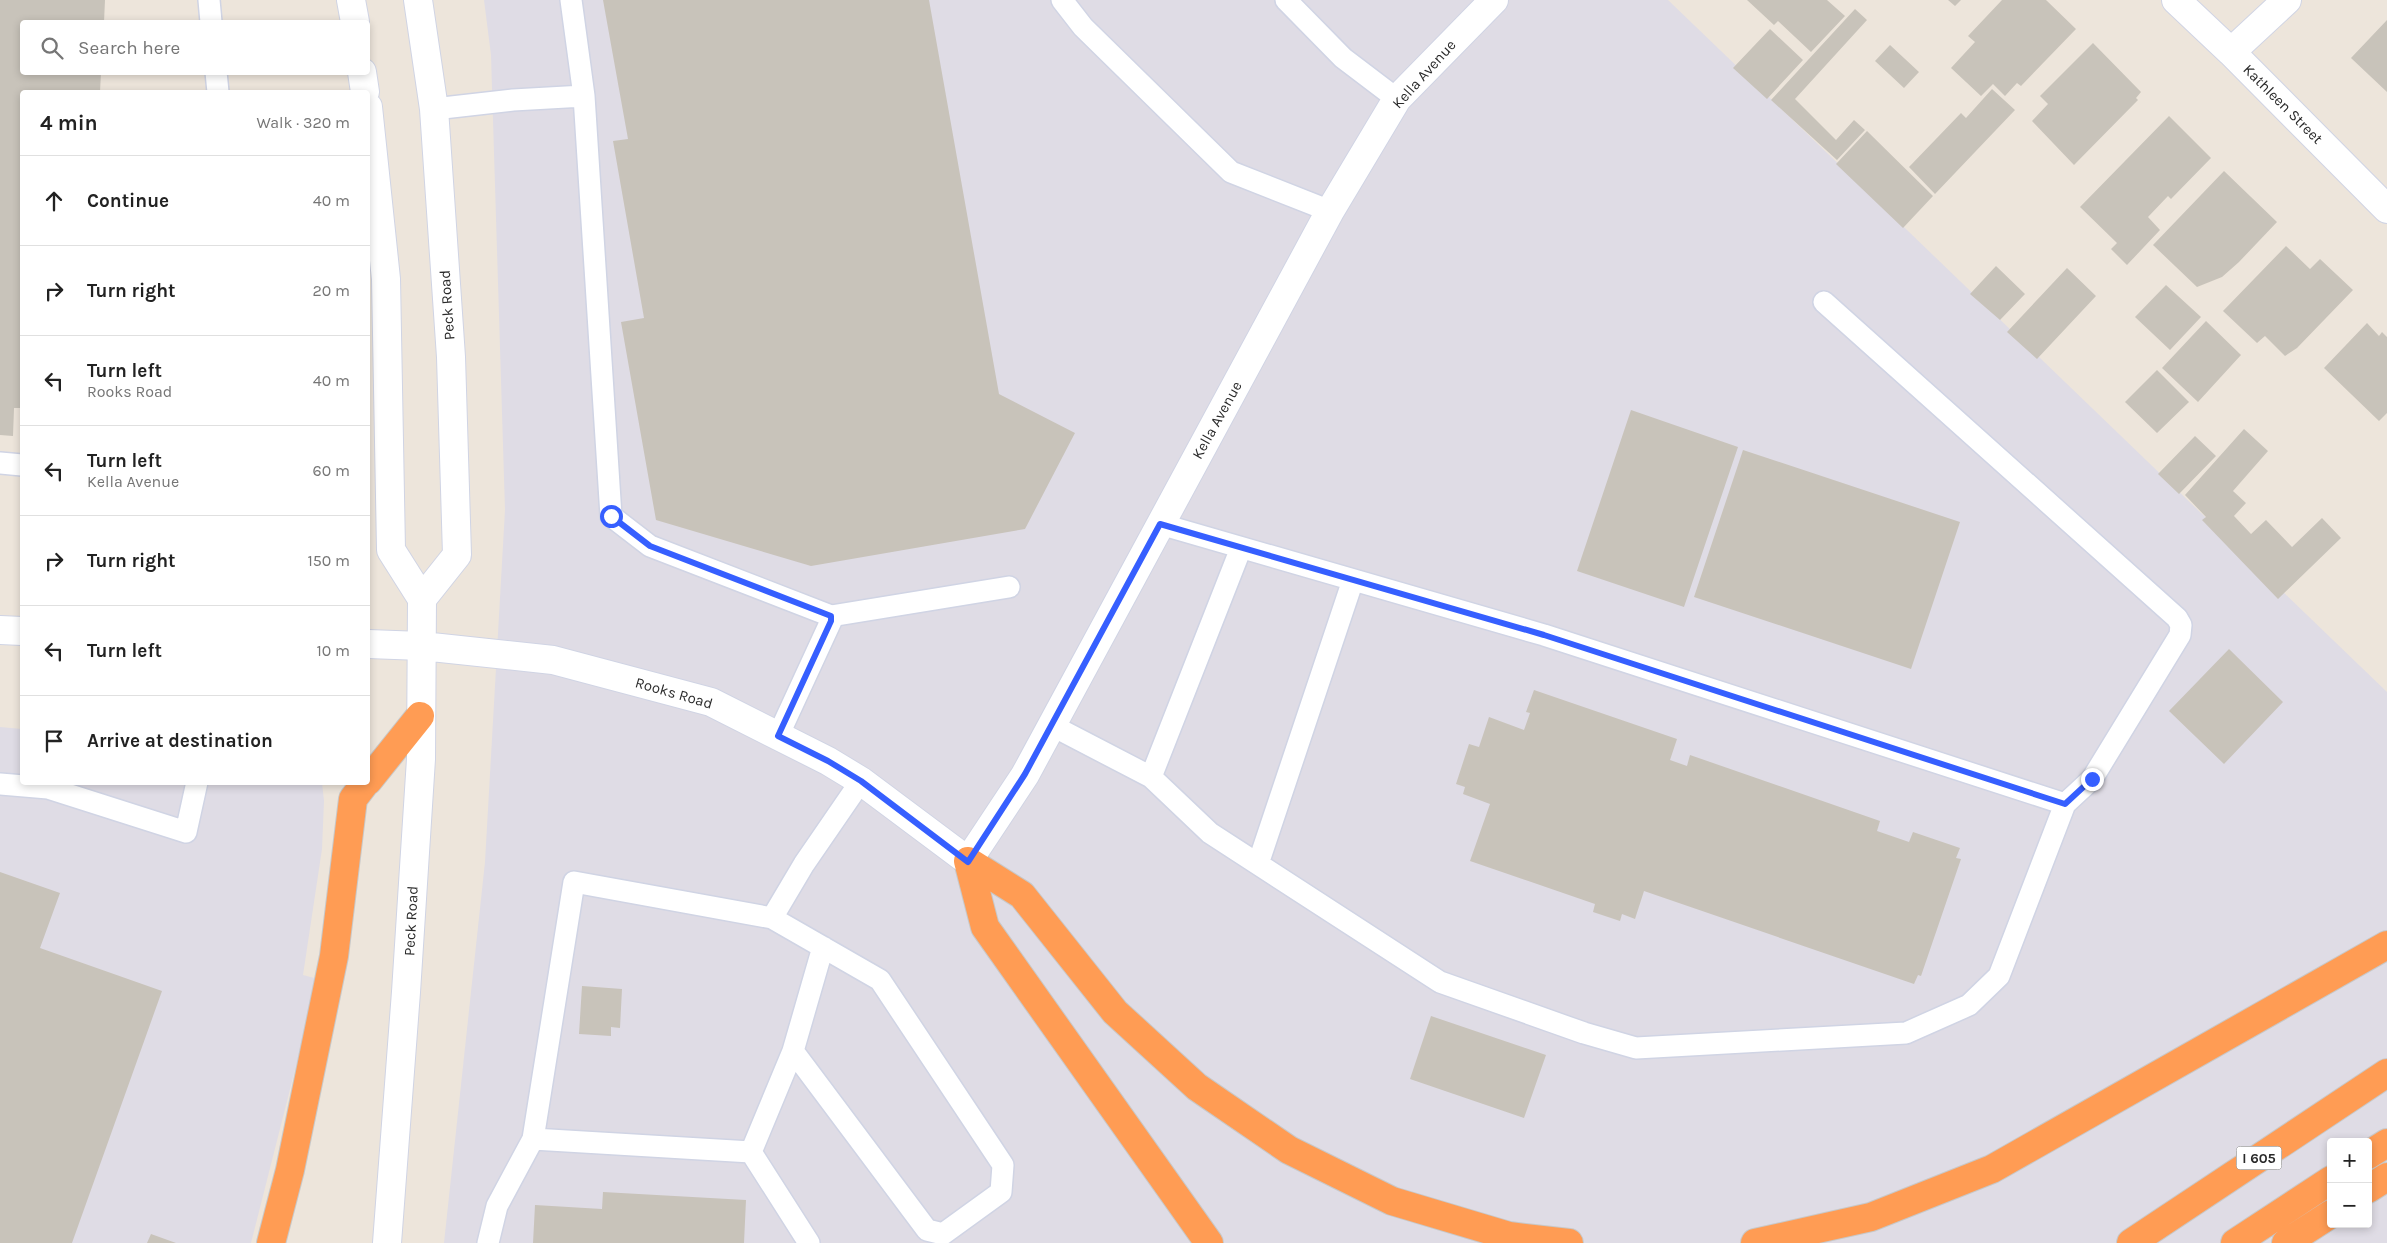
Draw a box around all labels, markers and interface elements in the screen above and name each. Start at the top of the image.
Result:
search box [20,20,370,75]
icon: search [38,34,66,62]
street label: Kella Avenue [1388,36,1460,112]
text: Search here [78,37,180,59]
street label: Kathleen Street [2239,60,2327,148]
text: 4 min [40,111,98,135]
text: Walk · 320 m [256,113,350,132]
icon: ahead [40,187,68,215]
text: Continue [87,190,169,212]
text: 40 m [313,191,350,210]
street label: Peck Road [436,269,458,341]
icon: right [40,277,68,305]
text: Turn right [87,280,176,302]
text: 20 m [312,281,350,300]
text: Turn left [87,360,162,382]
icon: left [40,367,68,395]
text: 40 m [313,371,350,390]
street label: Kella Avenue [1188,378,1246,462]
text: Rooks Road [87,382,172,401]
text: Turn left [87,450,162,472]
icon: left [40,457,68,485]
text: 60 m [313,461,350,480]
text: Kella Avenue [87,472,179,491]
route start [600,505,623,528]
icon: right [40,547,68,575]
text: Turn right [87,550,176,572]
text: 150 m [307,551,350,570]
icon: left [40,637,68,665]
text: Turn left [87,640,162,662]
text: 10 m [316,641,350,660]
street label: Rooks Road [633,673,715,713]
icon: arrive [40,727,68,755]
text: Arrive at destination [87,730,273,752]
route end [2081,768,2104,791]
street label: Peck Road [400,885,422,957]
map controls [2327,1138,2372,1228]
button: + [2327,1138,2372,1183]
road number: I 605 [2236,1146,2282,1170]
button: − [2327,1183,2372,1228]

